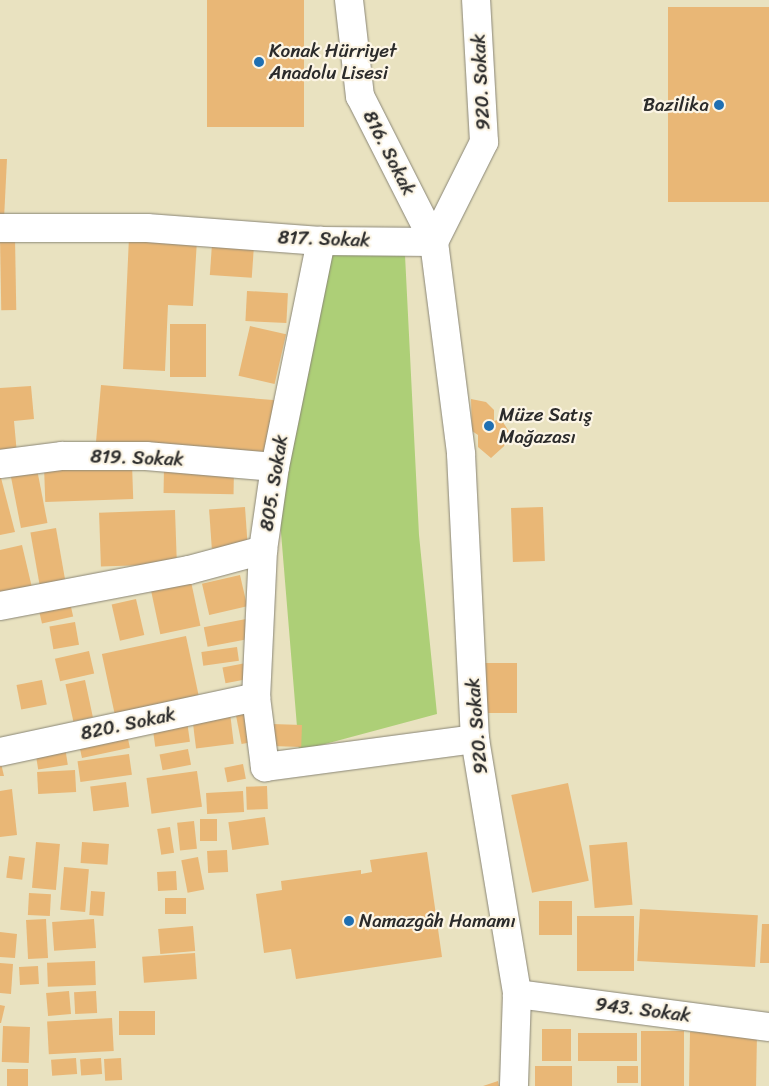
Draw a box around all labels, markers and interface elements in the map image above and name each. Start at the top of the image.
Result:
street label: 920. Sokak [467,33,495,131]
place label: Konak Hürriyet Anadolu Lisesi [269,40,397,84]
marker: Konak Hürriyet Anadolu Lisesi [253,56,265,68]
place label: Bazilika [643,94,709,116]
marker: Bazilika [713,99,725,111]
street label: 816. Sokak [358,107,420,199]
street label: 817. Sokak [277,226,371,252]
place label: Müze Satış Mağazası [499,404,592,448]
marker: Müze Satış Mağazası [483,420,495,432]
street label: 805. Sokak [255,433,293,533]
street label: 819. Sokak [90,445,184,471]
street label: 920. Sokak [461,677,493,775]
street label: 820. Sokak [78,703,178,745]
place label: Namazgâh Hamamı [359,910,516,932]
marker: Namazgâh Hamamı [343,915,355,927]
street label: 943. Sokak [594,993,692,1027]

